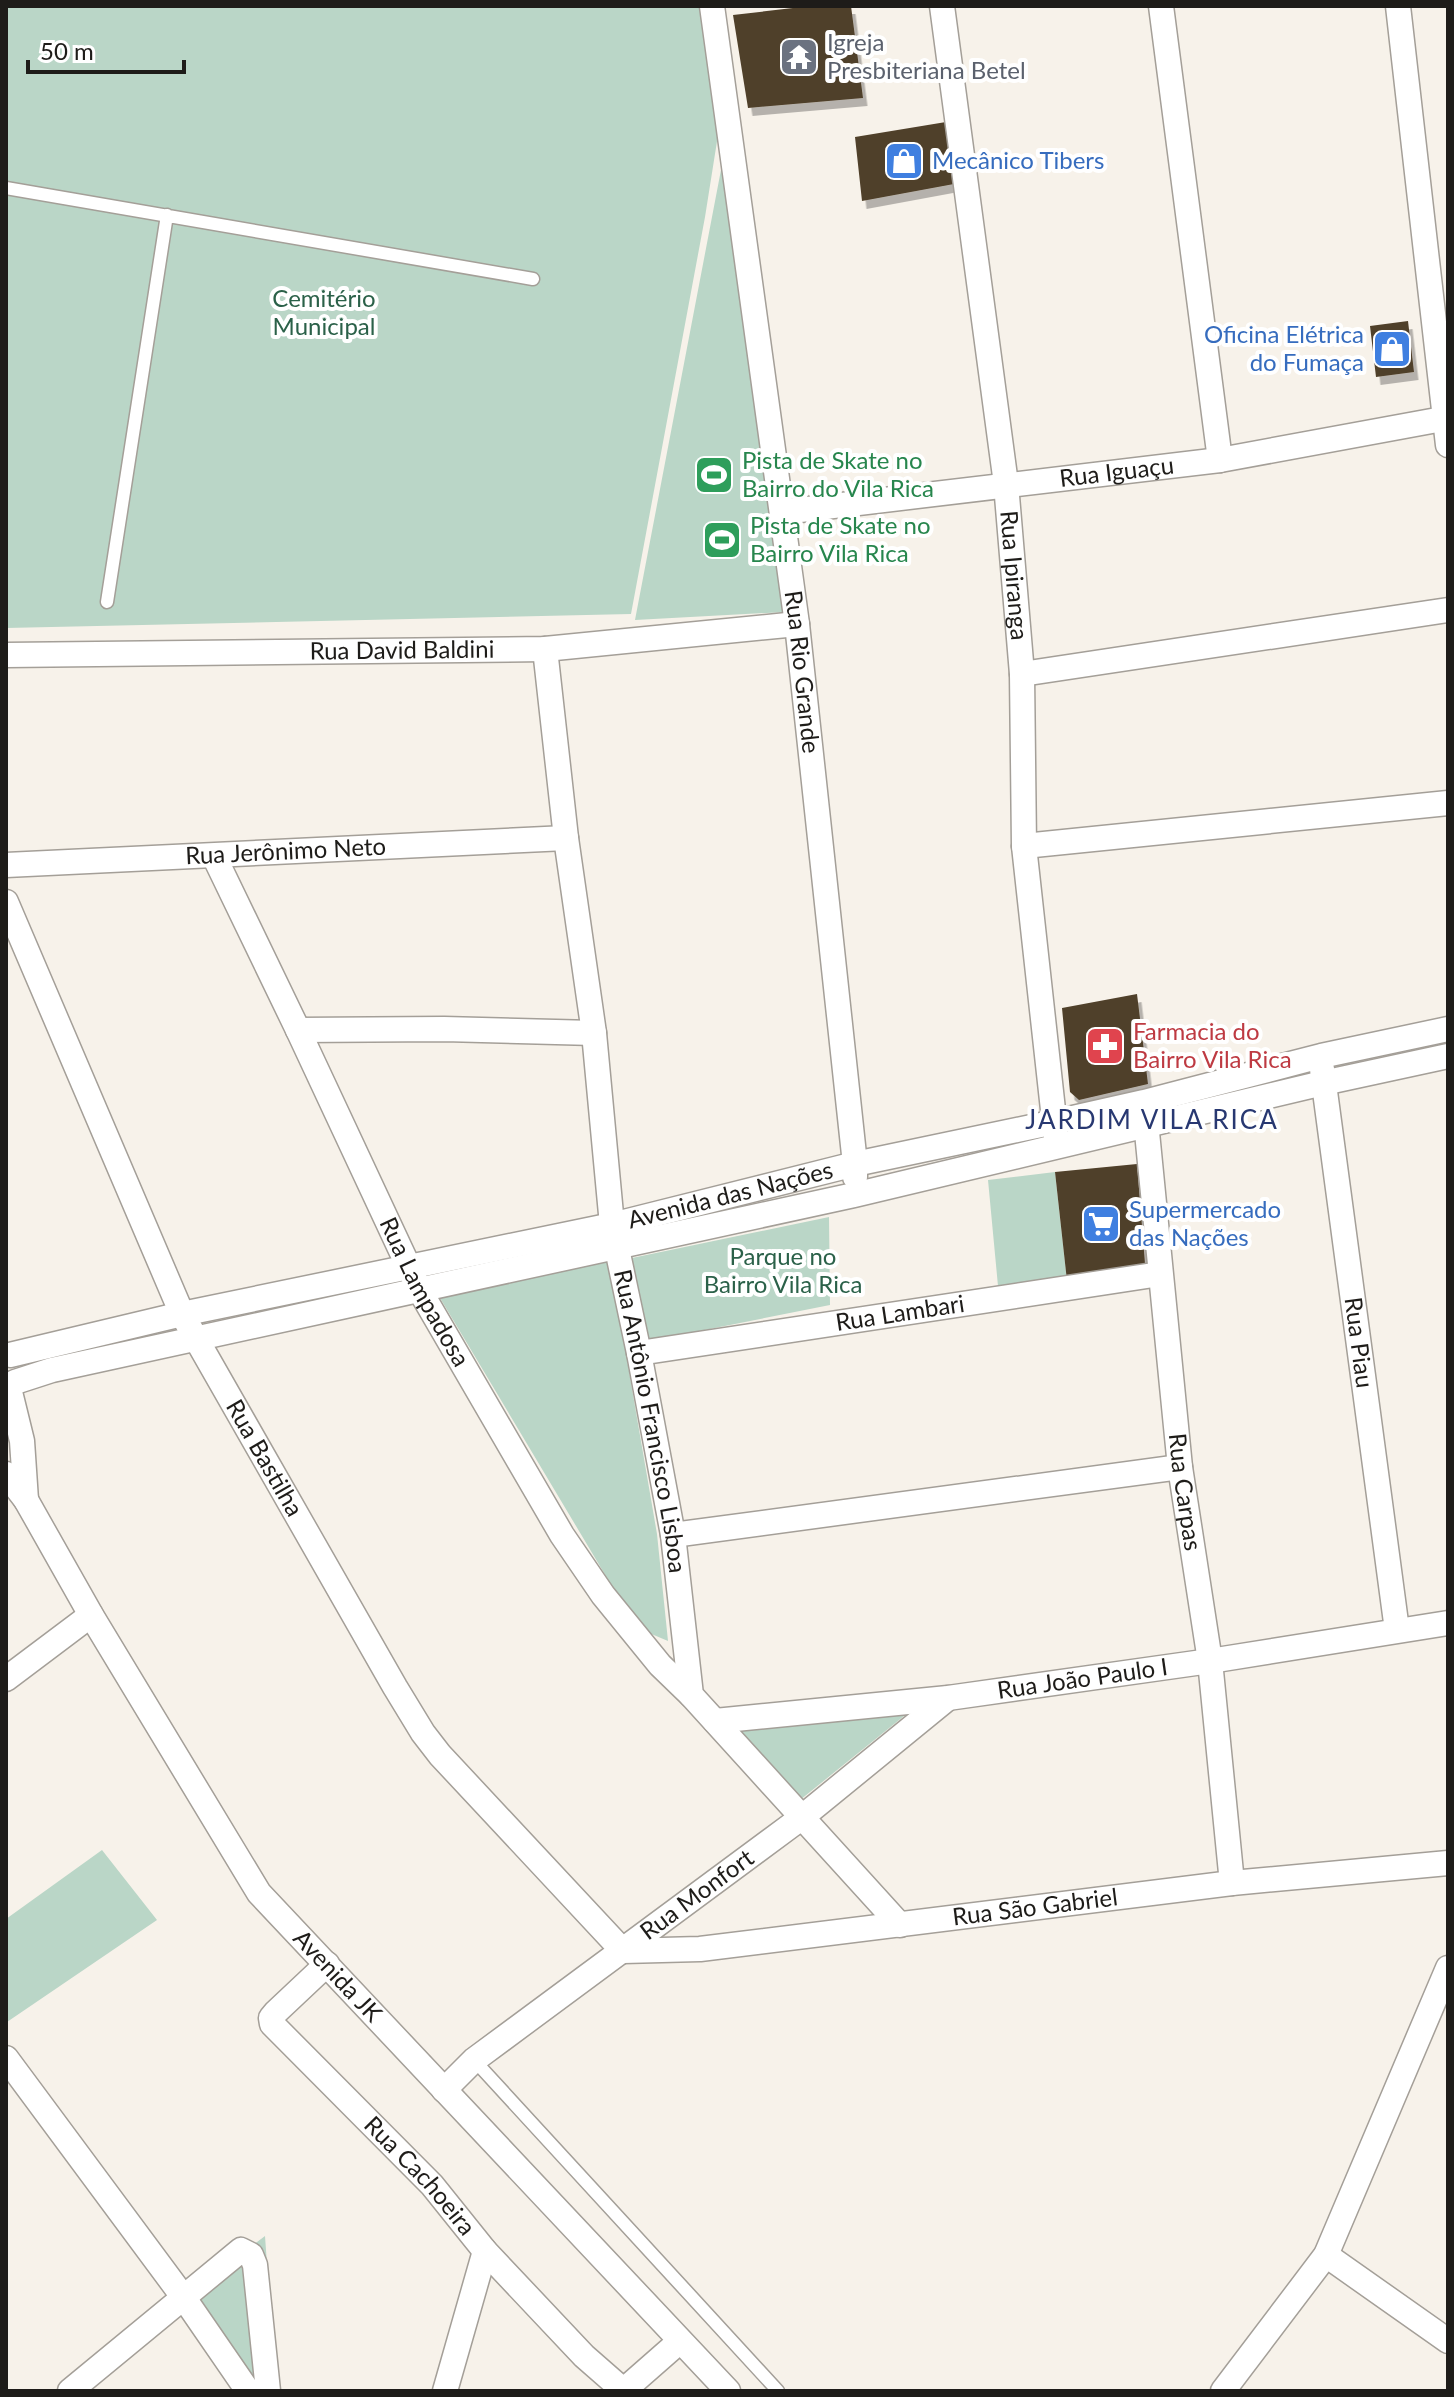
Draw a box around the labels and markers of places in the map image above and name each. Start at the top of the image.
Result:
place label: Igreja Presbiteriana Betel [827,27,1026,84]
temple icon: Igreja Presbiteriana Betel [778,36,820,78]
shop icon: Mecânico Tibers [883,140,925,182]
place label: Mecânico Tibers [932,145,1104,174]
place label: Oficina Elétrica do Fumaça [1204,319,1364,376]
shop icon: Oficina Elétrica do Fumaça [1371,328,1413,370]
place label: Pista de Skate no Bairro do Vila Rica [742,445,934,502]
sports icon: Pista de Skate no Bairro do Vila Rica [693,454,735,496]
place label: Pista de Skate no Bairro Vila Rica [750,510,931,567]
sports icon: Pista de Skate no Bairro Vila Rica [701,519,743,561]
place label: Farmacia do Bairro Vila Rica [1133,1016,1292,1073]
pharmacy icon: Farmacia do Bairro Vila Rica [1084,1025,1126,1067]
place label: Supermercado das Nações [1129,1194,1281,1251]
supermarket icon: Supermercado das Nações [1080,1203,1122,1245]

